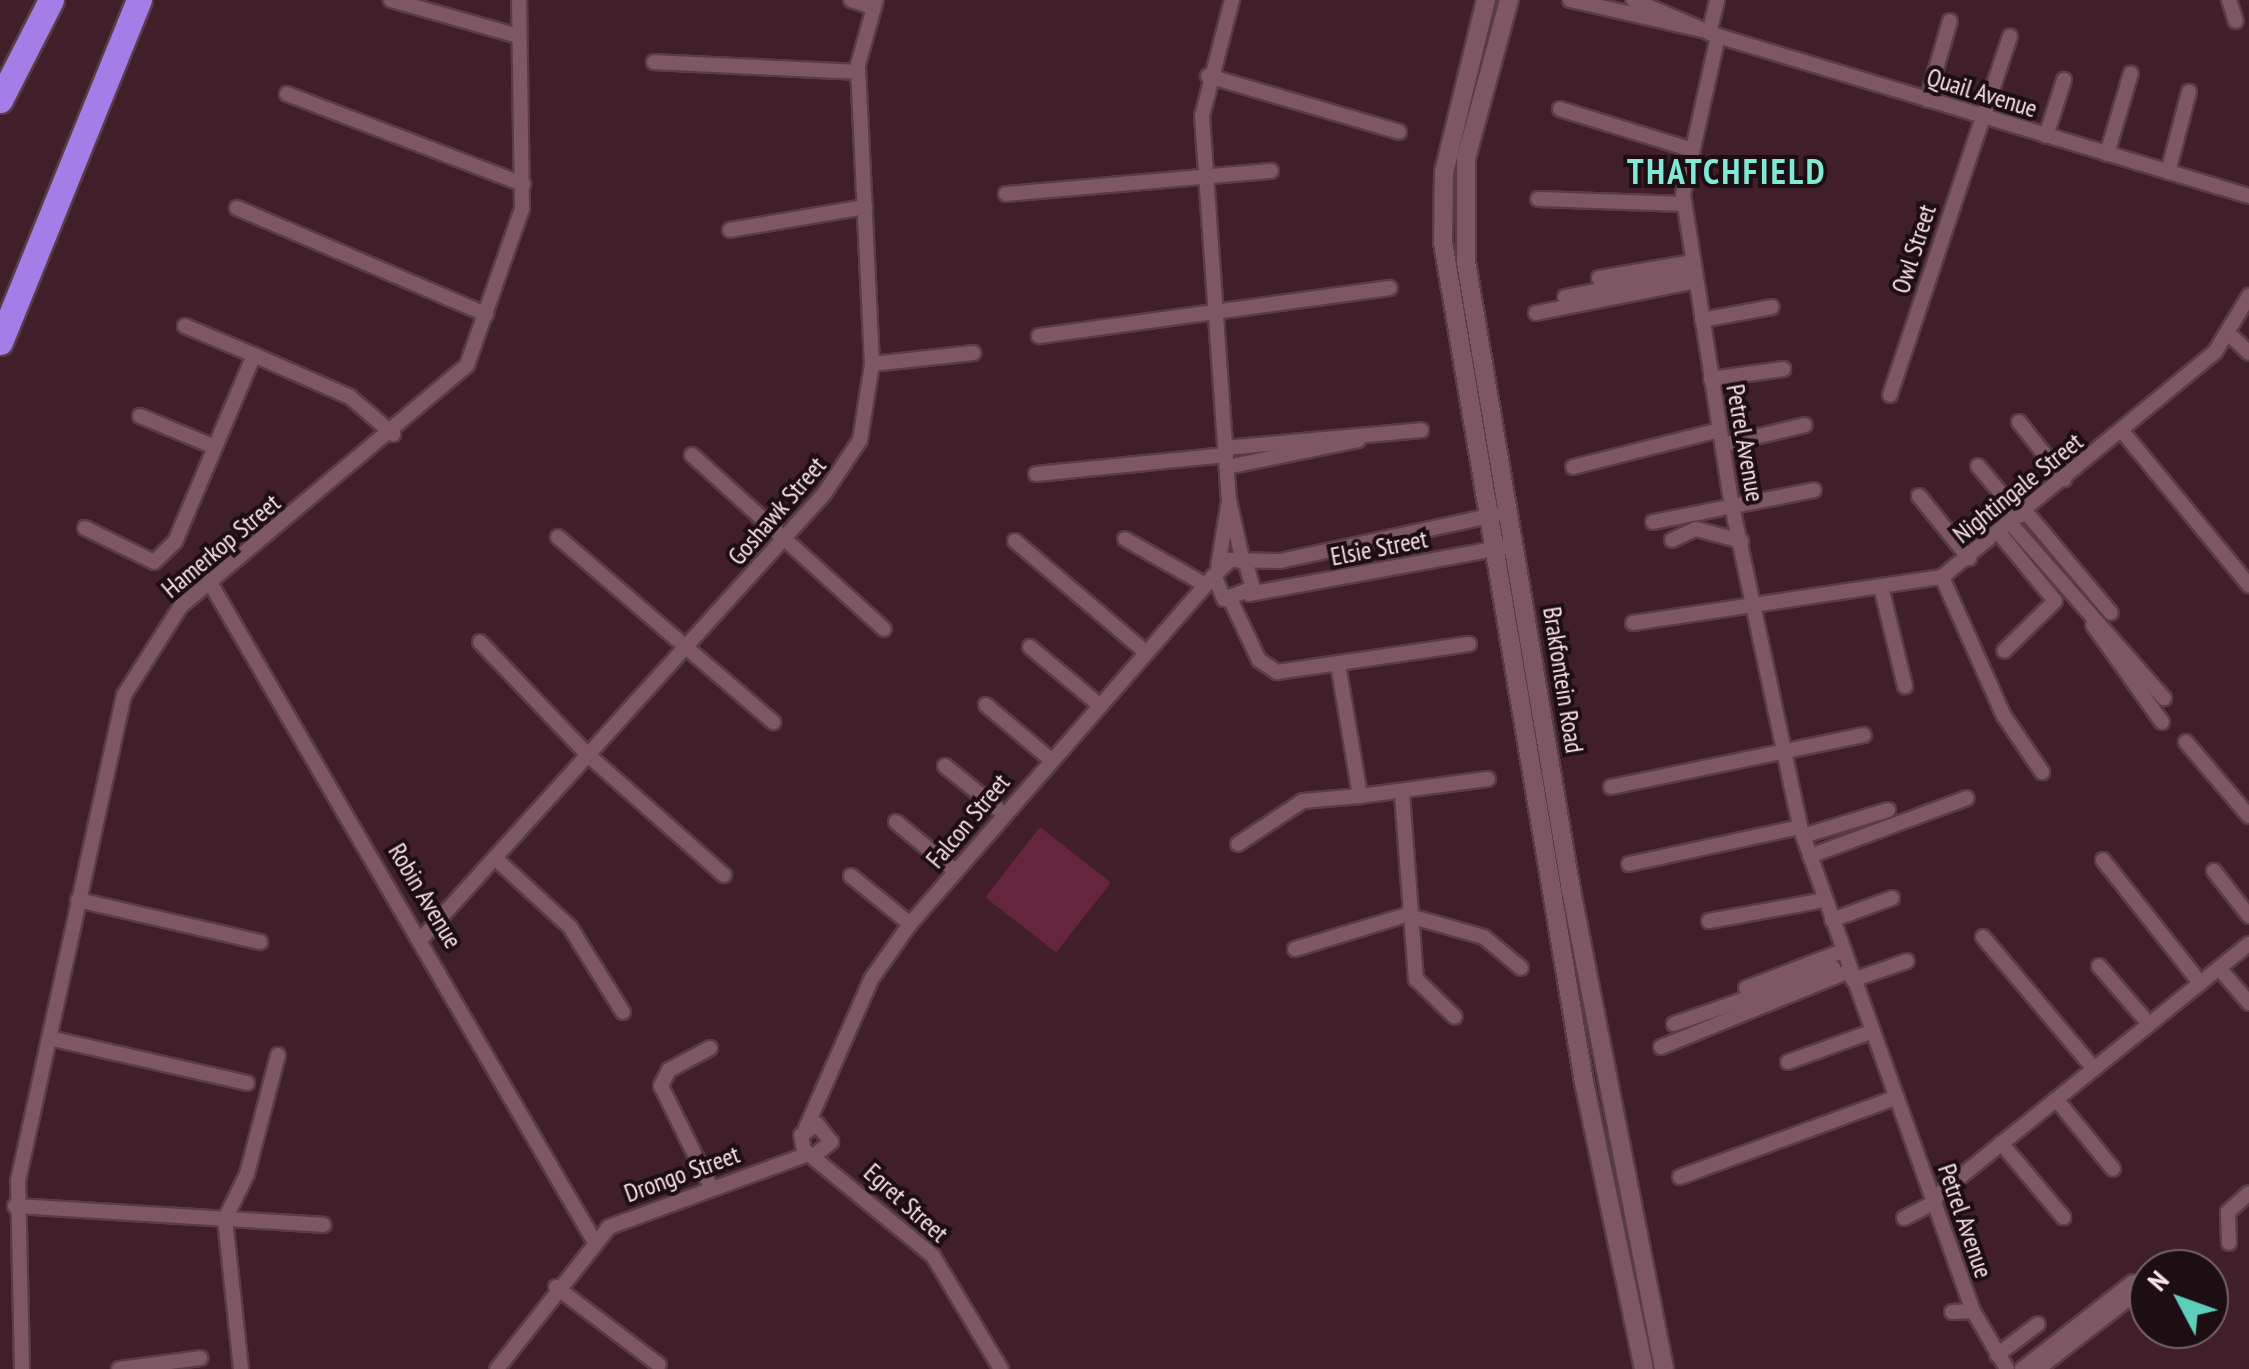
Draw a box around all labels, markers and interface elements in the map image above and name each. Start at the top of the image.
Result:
street label: Quail Avenue [1923,62,2041,124]
district label: THATCHFIELD [1627,150,1827,192]
street label: Owl Street [1886,201,1942,297]
street label: Petrel Avenue [1720,382,1770,504]
street label: Nightingale Street [1947,427,2089,549]
street label: Goshawk Street [722,451,832,571]
street label: Hamerkop Street [156,488,286,604]
street label: Elsie Street [1328,524,1430,572]
street label: Brakfontein Road [1537,605,1589,755]
street label: Falcon Street [920,768,1016,874]
street label: Robin Avenue [382,838,468,954]
street label: Drongo Street [620,1139,744,1209]
street label: Egret Street [858,1158,954,1248]
street label: Petrel Avenue [1931,1160,1999,1282]
north arrow [2129,1249,2229,1349]
text: N [2139,1262,2176,1298]

